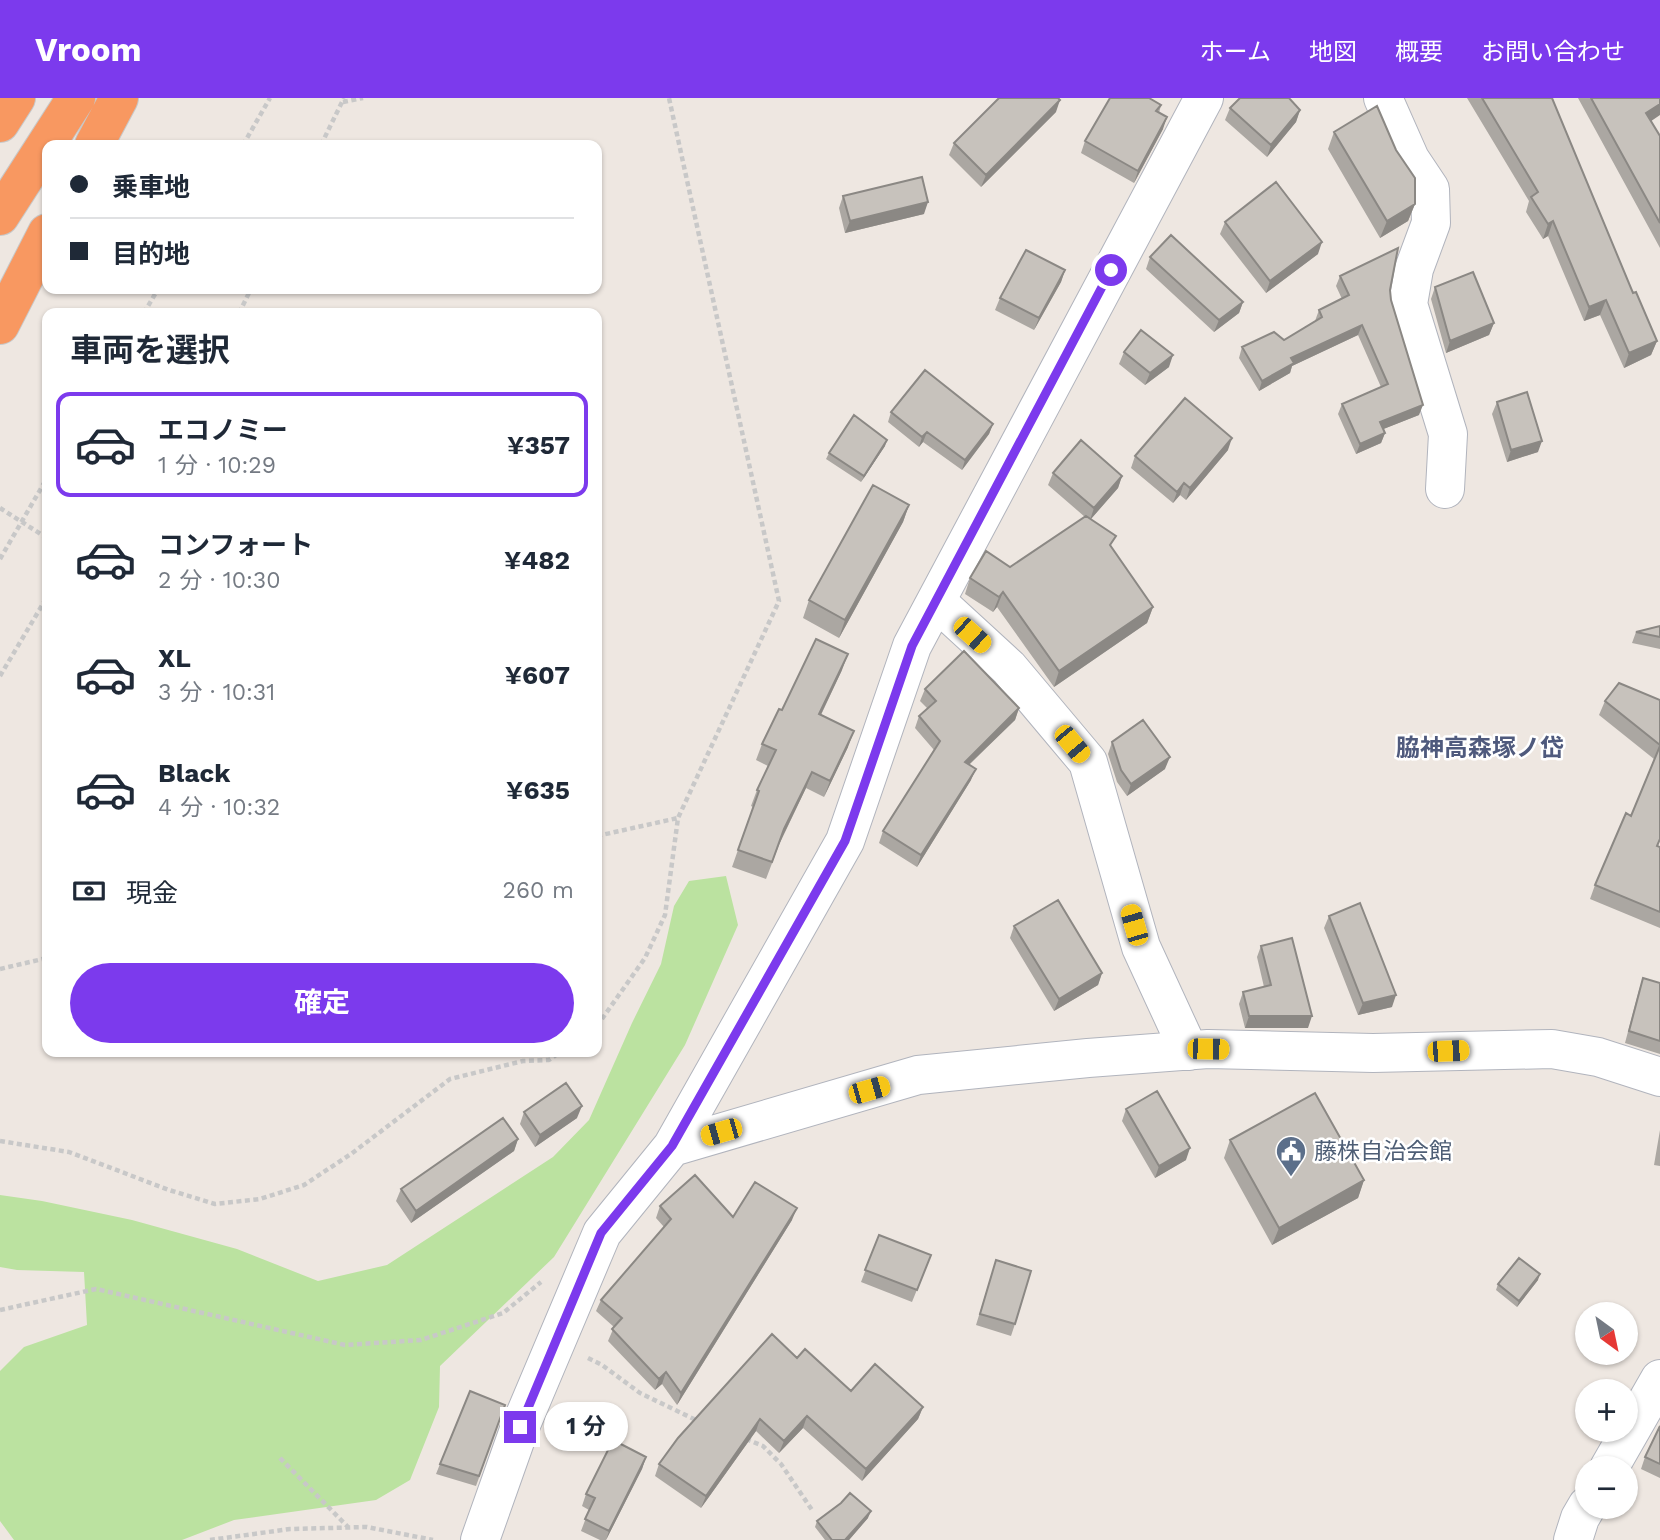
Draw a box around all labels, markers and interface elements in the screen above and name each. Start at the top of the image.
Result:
text: Vroom [35,30,142,69]
text: ホーム [1200,38,1271,66]
text: 地図 [1309,38,1357,66]
text: 概要 [1395,38,1443,66]
text: お問い合わせ [1481,38,1625,66]
text: 乗車地 [112,172,190,202]
text: 目的地 [112,239,190,269]
route start [1095,254,1127,286]
text: 車両を選択 [70,331,230,369]
icon: car [74,413,137,476]
text: エコノミー [158,415,288,445]
text: ¥357 [507,430,570,460]
text: 1 分 · 10:29 [158,452,276,479]
icon: car [74,528,137,591]
text: コンフォート [158,530,313,560]
text: ¥482 [504,545,570,575]
text: 2 分 · 10:30 [158,567,280,594]
car [950,613,995,657]
icon: car [74,643,137,706]
text: XL [158,643,191,673]
text: ¥607 [505,660,570,690]
text: 3 分 · 10:31 [158,679,275,706]
car [1051,721,1094,767]
district label: 脇神高森塚ノ岱 [1396,734,1564,762]
icon: car [74,758,137,821]
text: Black [158,758,230,788]
text: ¥635 [506,775,570,805]
text: 4 分 · 10:32 [158,794,280,821]
icon: cash [70,872,108,910]
text: 260 m [503,877,574,904]
text: 現金 [126,878,178,908]
car [1119,902,1150,948]
button: 確定 [70,963,574,1043]
car [1187,1038,1230,1060]
car [1427,1040,1470,1062]
car [846,1074,893,1106]
car [698,1116,745,1148]
public building icon: 藤株自治会館 [1274,1134,1308,1178]
place label: 藤株自治会館 [1314,1138,1452,1165]
north arrow [1575,1302,1638,1365]
map controls [1575,1302,1638,1519]
button: + [1575,1379,1638,1442]
callout: 1 分 [544,1402,628,1452]
route end [504,1411,536,1443]
text: 1 分 [566,1413,606,1440]
button: − [1575,1456,1638,1519]

